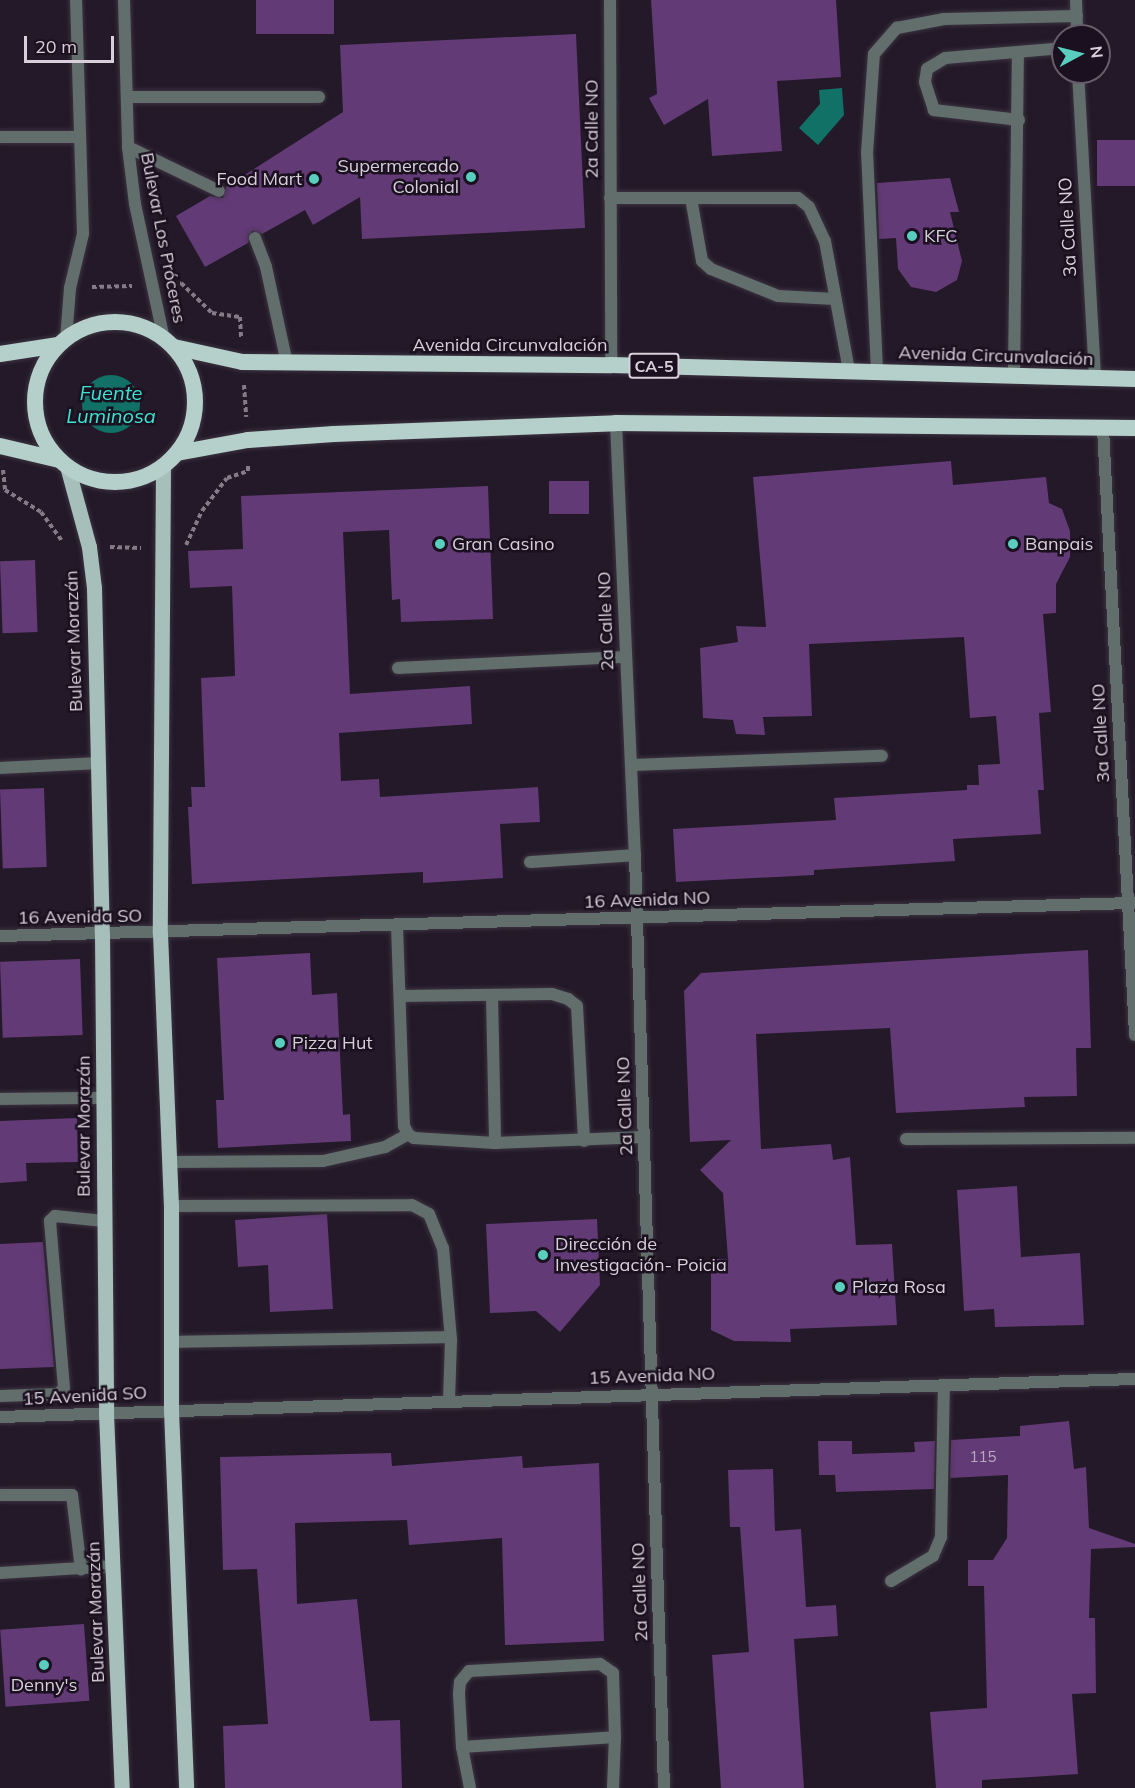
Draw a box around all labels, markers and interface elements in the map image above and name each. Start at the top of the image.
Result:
scale bar [27,24,117,62]
north arrow [1051,24,1111,84]
text: 20 m [35,35,77,58]
text: N [1086,45,1108,59]
street label: 2a Calle NO [581,79,603,179]
street label: Bulevar Los Próceres [136,151,190,325]
place label: Supermercado Colonial [338,156,459,198]
place label: Food Mart [217,168,302,190]
marker: Supermercado Colonial [464,170,478,184]
marker: Food Mart [307,172,321,186]
street label: 3a Calle NO [1055,177,1081,277]
place label: KFC [924,225,958,247]
marker: KFC [905,229,919,243]
street label: Avenida Circunvalación [412,334,608,356]
street label: Avenida Circunvalación [898,342,1094,370]
road number: CA-5 [627,353,681,379]
water label: Fuente Luminosa [66,380,156,427]
place label: Gran Casino [452,533,555,555]
place label: Banpais [1025,533,1093,555]
marker: Gran Casino [433,537,447,551]
marker: Banpais [1006,537,1020,551]
street label: Bulevar Morazán [61,570,87,712]
street label: 2a Calle NO [593,571,619,671]
street label: 3a Calle NO [1088,683,1114,783]
street label: 16 Avenida NO [583,887,711,913]
street label: 16 Avenida SO [18,905,142,929]
place label: Pizza Hut [292,1032,373,1054]
marker: Pizza Hut [273,1036,287,1050]
street label: Bulevar Morazán [73,1055,95,1197]
street label: 2a Calle NO [612,1056,638,1156]
place label: Dirección de Investigación- Poicia [555,1234,727,1276]
marker: Dirección de Investigación- Poicia [536,1248,550,1262]
place label: Plaza Rosa [852,1276,946,1298]
marker: Plaza Rosa [833,1280,847,1294]
street label: 15 Avenida NO [588,1363,716,1389]
street label: 15 Avenida SO [22,1382,148,1410]
house number: 115 [970,1448,996,1466]
street label: Bulevar Morazán [83,1541,109,1683]
street label: 2a Calle NO [627,1542,653,1642]
marker: Denny's [37,1658,51,1672]
place label: Denny's [11,1674,77,1696]

